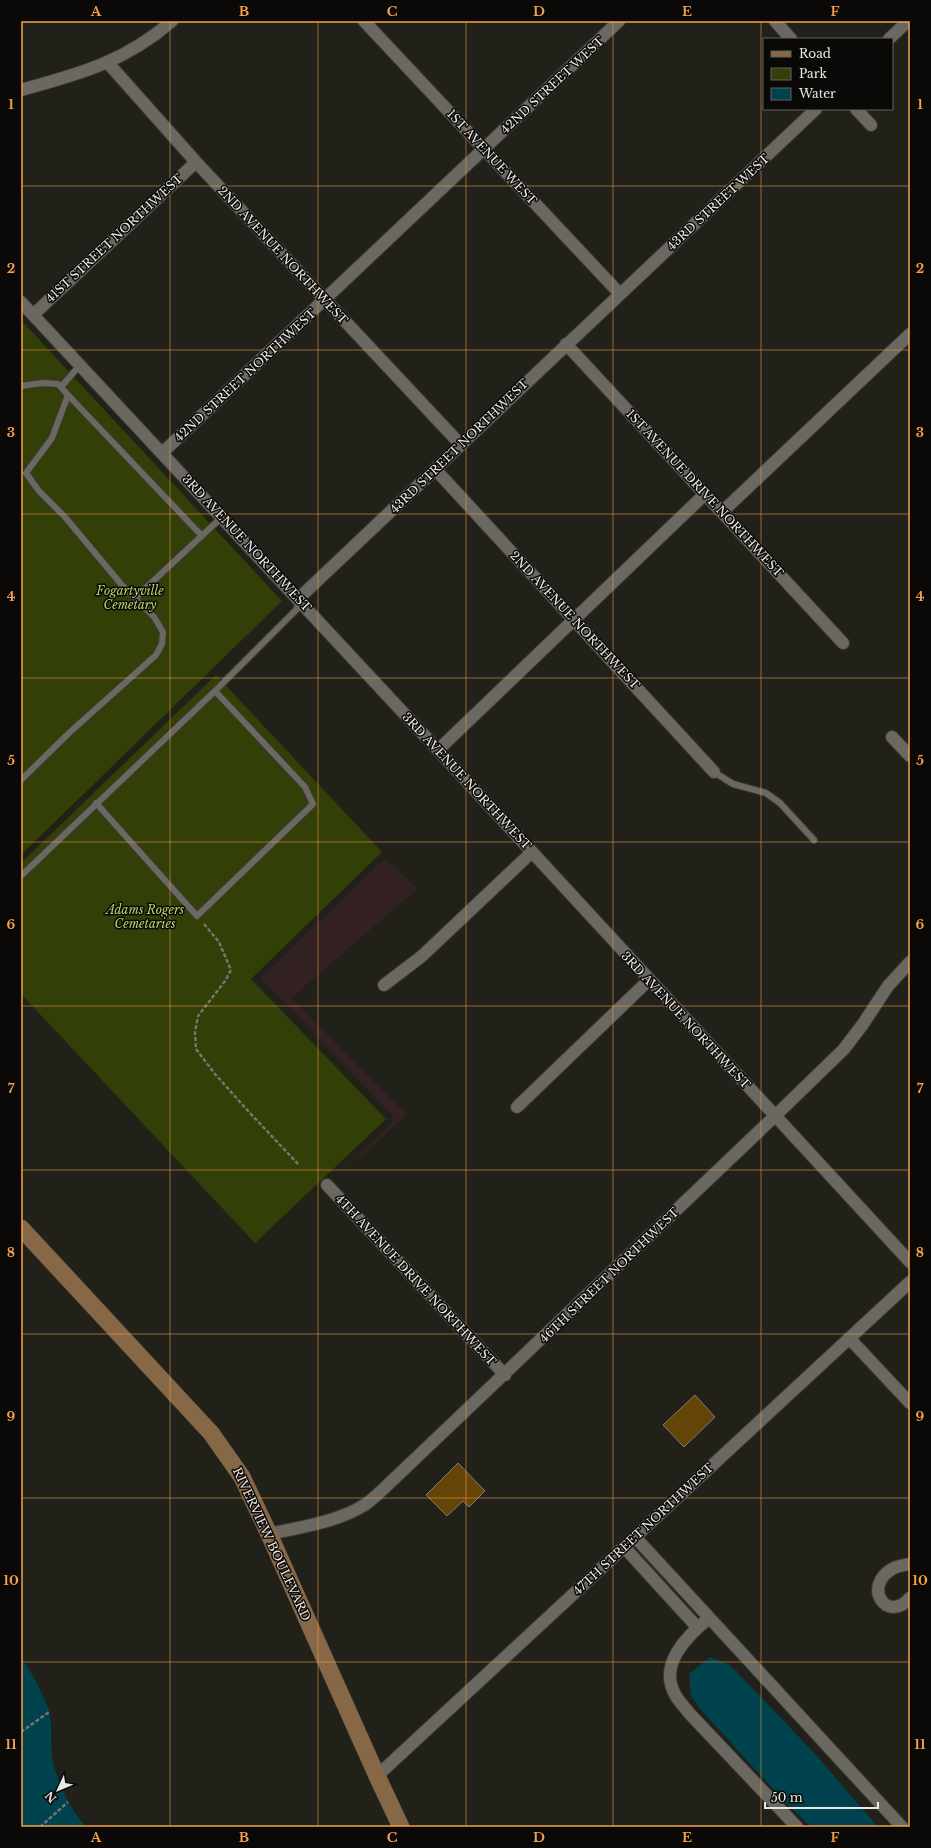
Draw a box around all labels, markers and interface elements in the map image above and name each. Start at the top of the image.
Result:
text: A [90,3,102,20]
text: B [239,3,249,20]
text: C [387,3,398,20]
text: D [533,3,545,20]
text: E [682,3,692,20]
text: F [831,3,840,20]
street label: 42ND STREET WEST [497,33,607,137]
legend [763,38,893,110]
text: Road [799,46,831,61]
text: Park [799,66,827,81]
text: Water [798,86,836,101]
text: 1 [8,96,14,113]
text: 1 [917,96,923,113]
street label: 1ST AVENUE WEST [444,106,540,208]
street label: 43RD STREET WEST [664,150,773,253]
street label: 41ST STREET NORTHWEST [43,170,186,305]
street label: 2ND AVENUE NORTHWEST [215,183,351,327]
text: 2 [7,260,15,277]
text: 2 [916,260,924,277]
street label: 42ND STREET NORTHWEST [171,305,319,445]
street label: 43RD STREET NORTHWEST [387,376,532,516]
street label: 1ST AVENUE DRIVE NORTHWEST [623,406,787,580]
text: 3 [7,424,15,441]
text: 3 [916,424,924,441]
street label: 3RD AVENUE NORTHWEST [179,471,315,615]
street label: 2ND AVENUE NORTHWEST [507,548,643,692]
park label: Fogartyville Cemetary [95,583,164,612]
text: 4 [7,588,16,605]
text: 4 [916,588,925,605]
street label: 3RD AVENUE NORTHWEST [399,709,535,853]
text: 5 [7,752,15,769]
text: 5 [916,752,924,769]
park label: Adams Rogers Cemetaries [104,902,185,931]
text: 6 [7,916,16,933]
text: 6 [916,916,925,933]
street label: 3RD AVENUE NORTHWEST [618,948,754,1092]
text: 7 [8,1080,15,1097]
text: 7 [917,1080,924,1097]
street label: 4TH AVENUE DRIVE NORTHWEST [333,1191,500,1369]
street label: 46TH STREET NORTHWEST [536,1204,682,1346]
text: 8 [7,1244,15,1261]
text: 8 [916,1244,924,1261]
text: 9 [7,1408,16,1425]
text: 9 [916,1408,925,1425]
street label: 47TH STREET NORTHWEST [570,1460,717,1598]
street label: RIVERVIEW BOULEVARD [230,1465,314,1623]
text: 10 [3,1572,19,1589]
text: 10 [912,1572,928,1589]
text: 11 [5,1736,17,1753]
text: 11 [914,1736,926,1753]
north arrow [38,1770,78,1810]
scale bar [765,1784,878,1810]
text: N [42,1788,59,1806]
text: 50 m [771,1790,803,1805]
text: A [90,1829,102,1846]
text: B [239,1829,249,1846]
text: C [387,1829,398,1846]
text: D [533,1829,545,1846]
text: E [682,1829,692,1846]
text: F [831,1829,840,1846]

